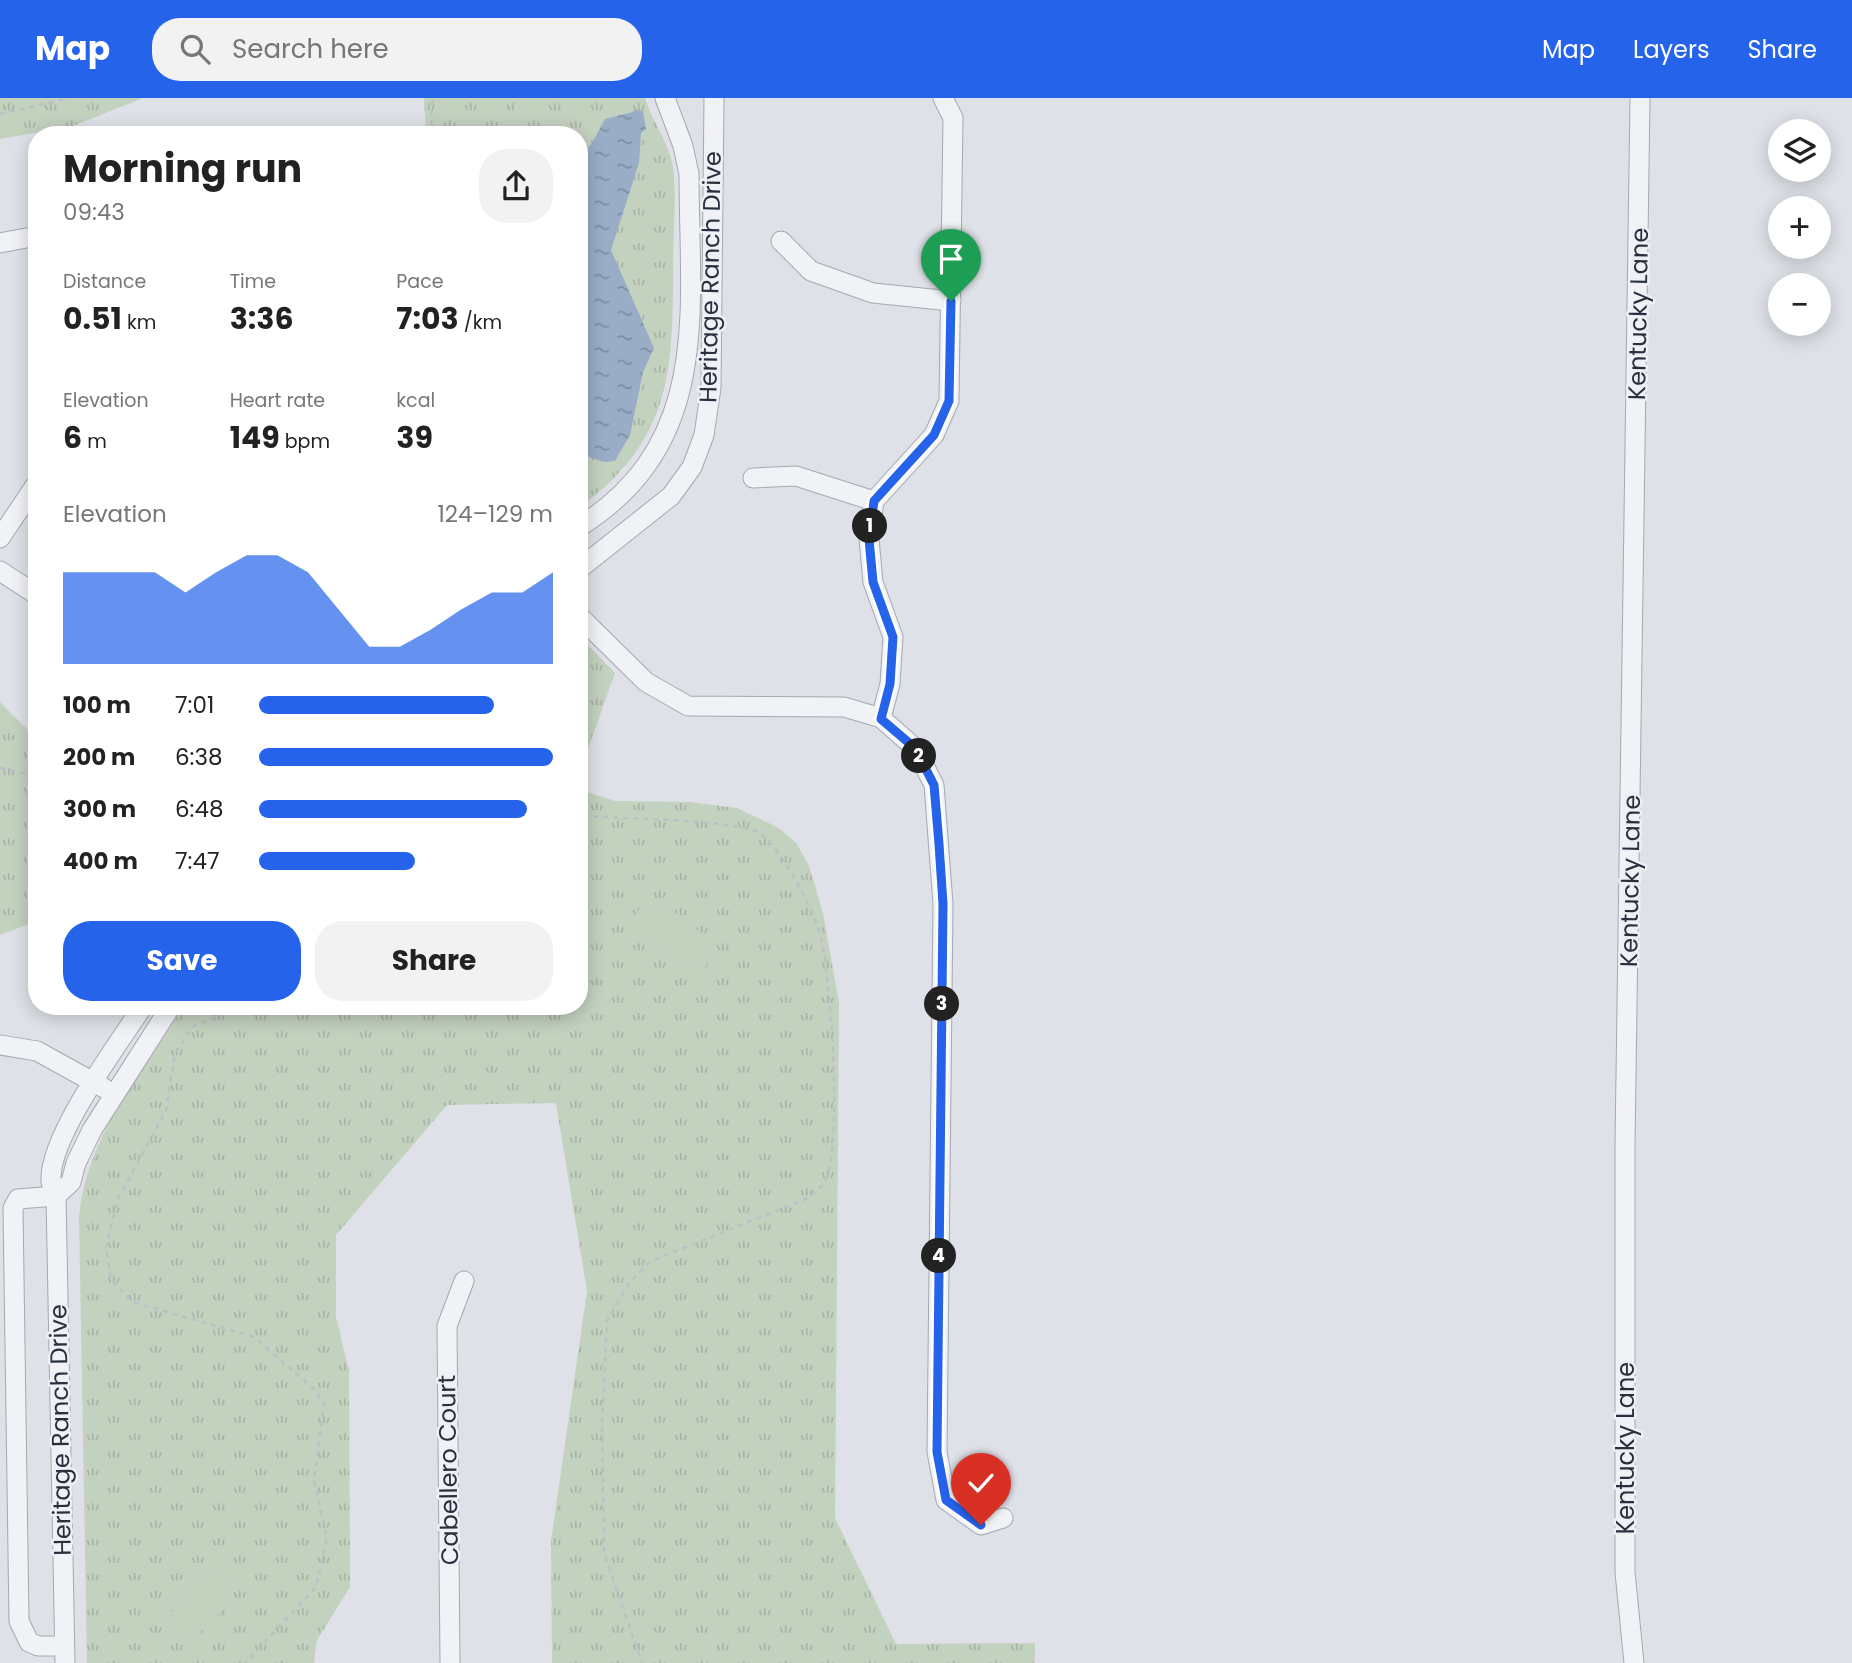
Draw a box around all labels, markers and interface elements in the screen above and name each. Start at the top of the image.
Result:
search box [152,18,642,81]
text: Map [35,25,110,72]
icon: search [176,30,214,68]
text: Search here [232,31,389,67]
text: Map [1542,33,1595,66]
text: Layers [1633,33,1709,66]
text: Share [1747,33,1817,66]
map controls [1768,119,1831,336]
button: layers [1768,119,1831,182]
text: Morning run [63,142,302,195]
button: share [479,149,553,223]
street label: Heritage Ranch Drive [691,151,729,403]
text: 09:43 [63,196,125,228]
button: + [1768,196,1831,259]
street label: Kentucky Lane [1620,228,1656,400]
pin [921,229,981,301]
icon: arrive [932,240,970,278]
text: Distance [63,268,146,295]
text: Time [230,268,276,295]
text: Pace [396,268,444,295]
button: − [1768,273,1831,336]
text: 0.51 [63,297,122,340]
text: 3:36 [230,297,294,340]
text: 7:03 [396,297,459,340]
text: km [122,309,156,336]
text: /km [459,309,502,336]
text: Elevation [63,387,149,414]
text: Heart rate [230,387,325,414]
text: kcal [396,387,435,414]
text: 6 [63,416,82,459]
text: 149 [230,416,280,459]
text: 39 [396,416,433,459]
text: m [82,428,107,455]
text: bpm [280,428,330,455]
text: Elevation [63,498,167,530]
text: 124–129 m [437,498,553,530]
pin: 1 [852,508,888,544]
text: 1 [866,512,873,539]
text: 100 m [63,689,131,721]
text: 7:01 [175,689,214,721]
pin: 2 [902,738,936,774]
text: 200 m [63,741,135,773]
text: 6:38 [175,741,223,773]
text: 2 [913,742,924,769]
text: 300 m [63,793,136,825]
text: 6:48 [175,793,223,825]
street label: Kentucky Lane [1612,795,1648,967]
text: 400 m [63,845,138,877]
text: 7:47 [175,845,219,877]
button: Save [63,921,301,1001]
button: Share [315,921,553,1001]
pin: 3 [925,986,960,1021]
text: 3 [936,990,947,1017]
pin: 4 [922,1238,956,1274]
text: 4 [932,1242,945,1269]
street label: Heritage Ranch Drive [41,1304,79,1556]
street label: Kentucky Lane [1609,1362,1642,1534]
street label: Cabellero Court [430,1375,466,1565]
pin [951,1453,1011,1525]
icon: check [962,1464,1000,1502]

